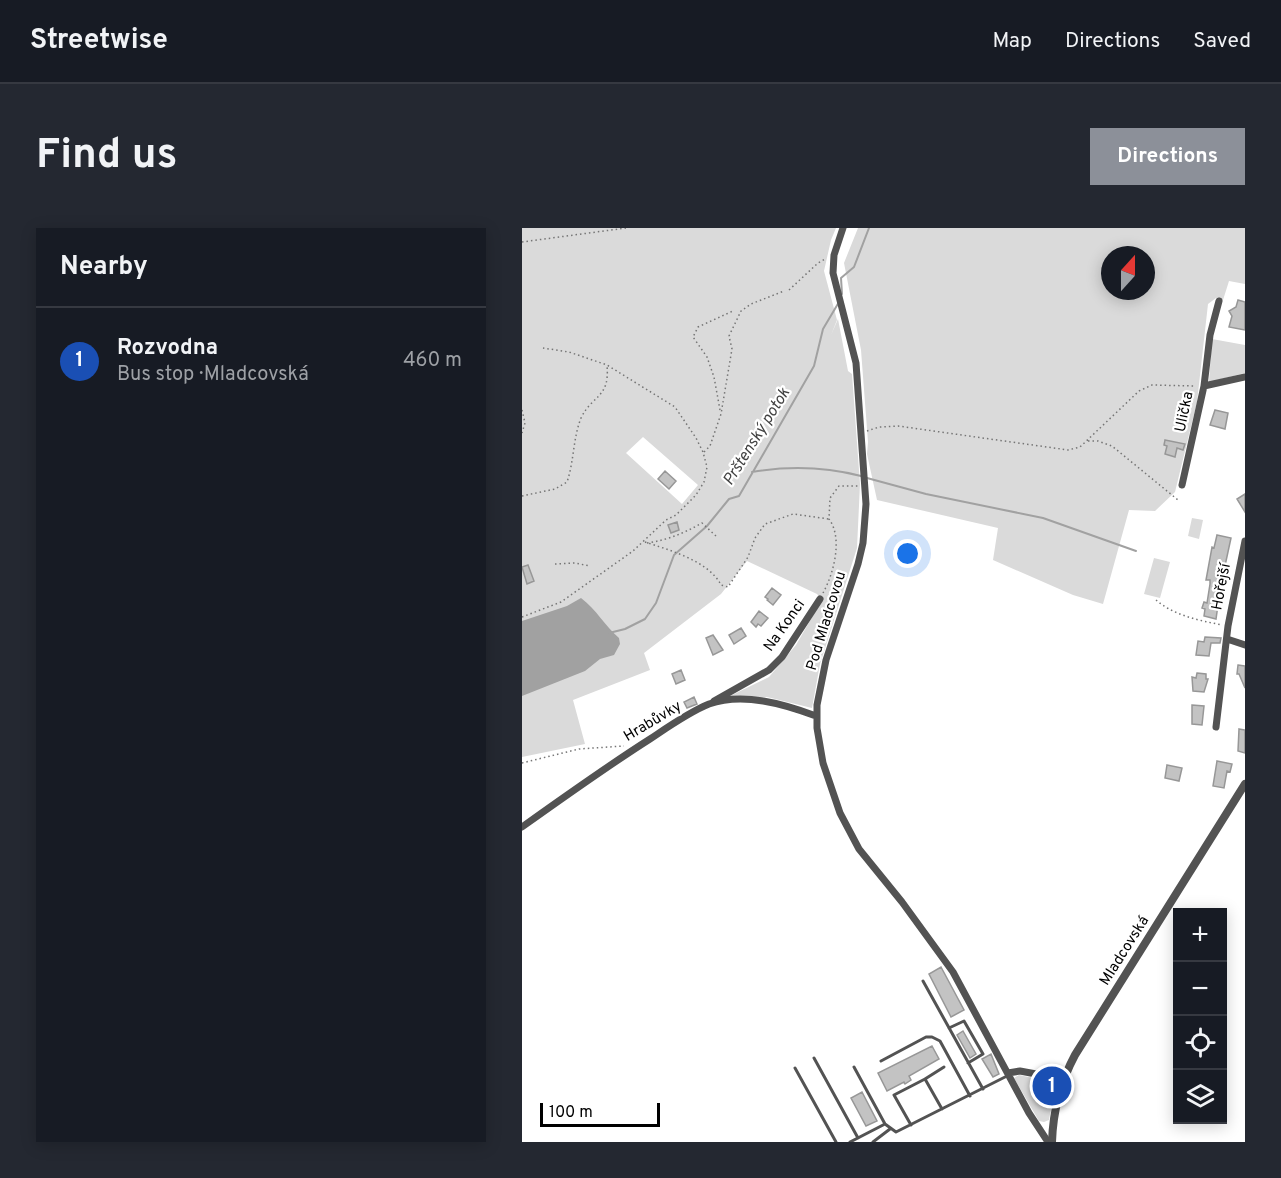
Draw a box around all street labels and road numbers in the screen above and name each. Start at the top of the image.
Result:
street label: Ulička [1171,390,1199,434]
street label: Hořejší [1208,561,1236,612]
street label: Pod Mladcovou [803,569,851,673]
street label: Na Konci [760,596,810,656]
street label: Hrabůvky [621,697,685,747]
street label: Mladcovská [1096,912,1154,989]

